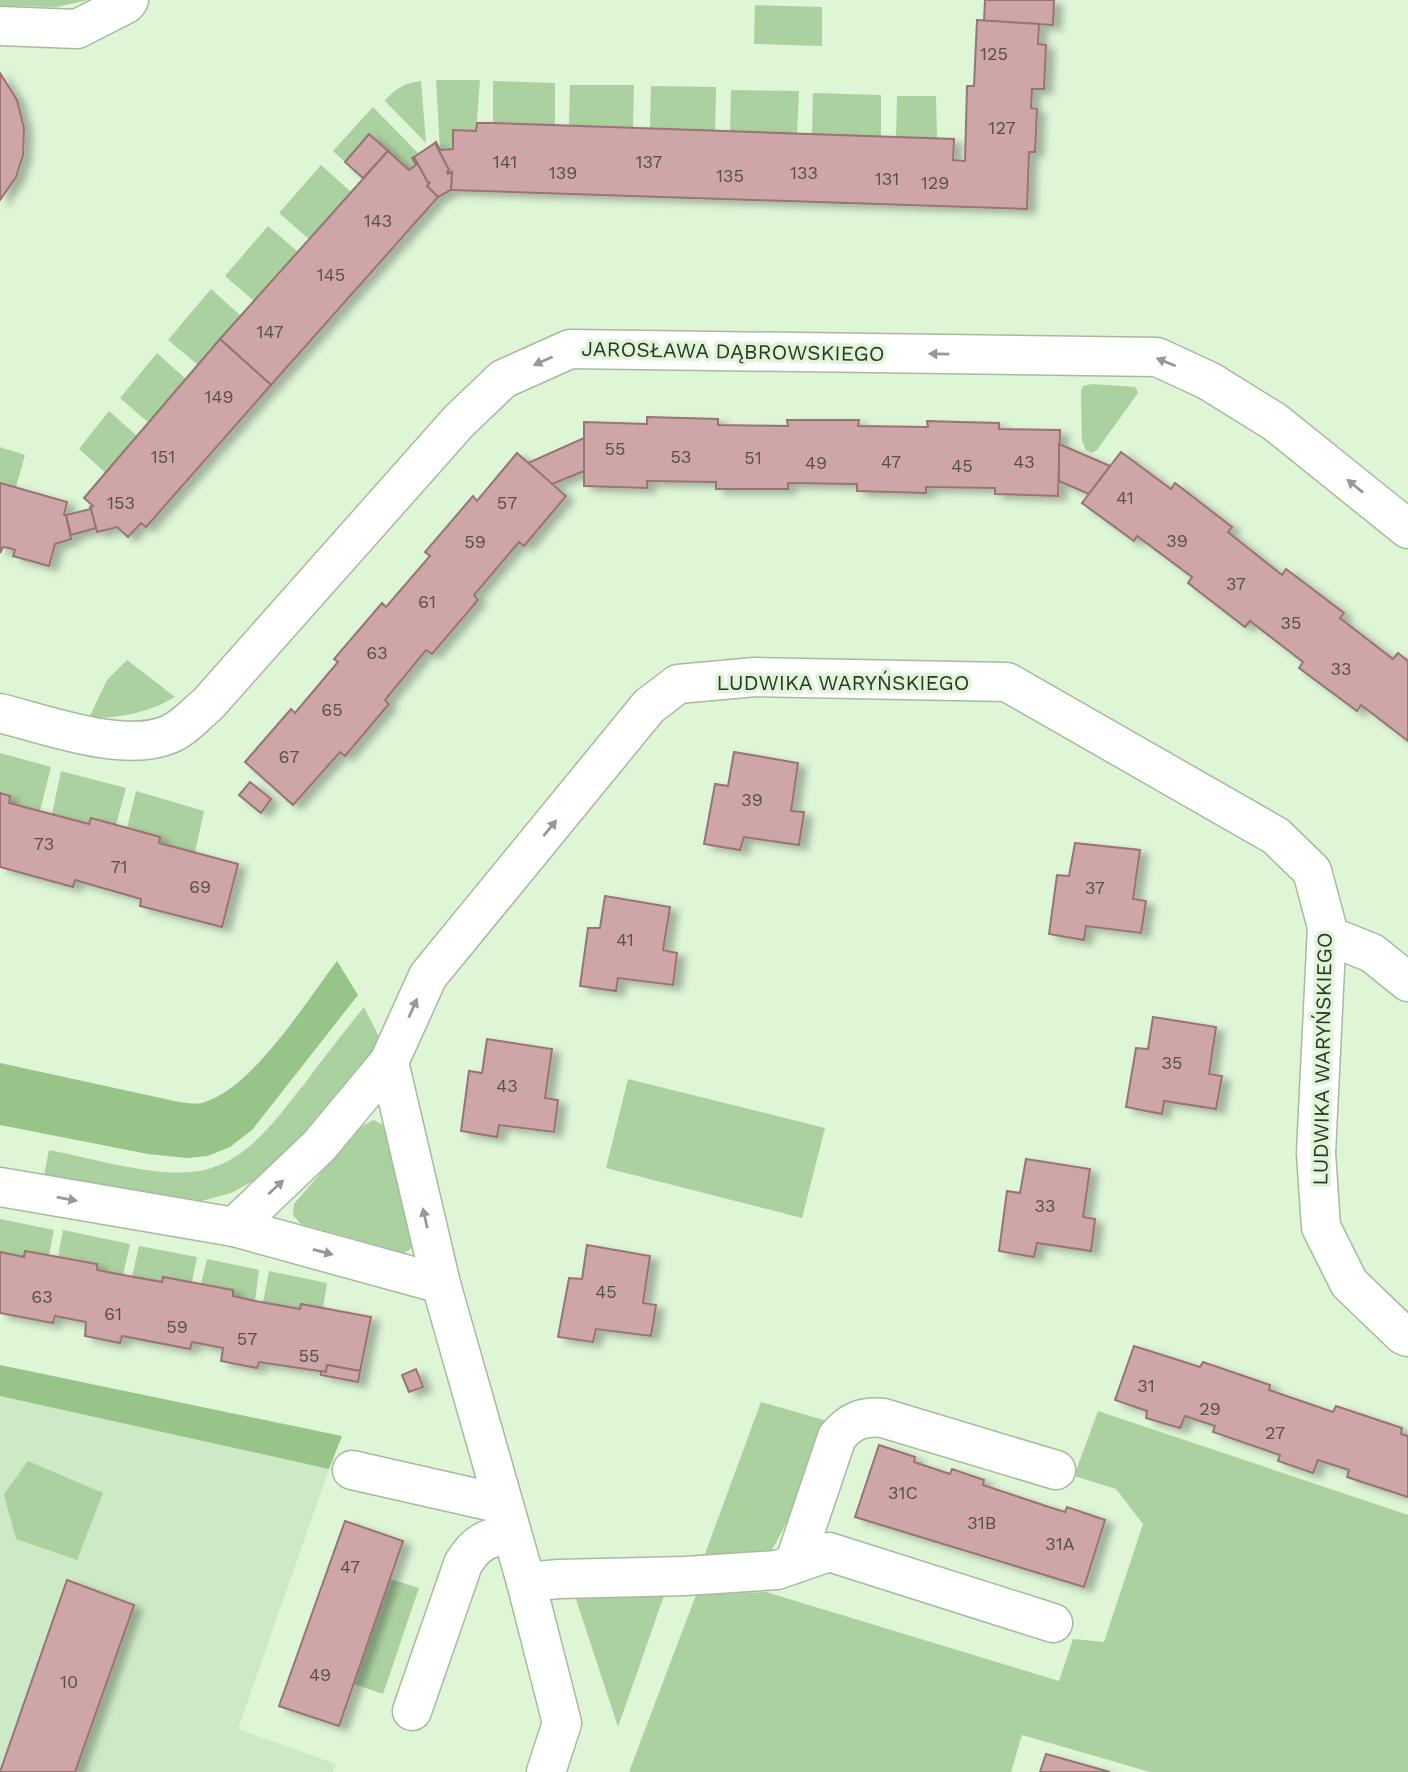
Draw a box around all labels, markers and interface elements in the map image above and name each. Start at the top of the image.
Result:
house number: 125 [980,43,1008,64]
house number: 127 [988,117,1016,138]
house number: 141 [493,151,517,172]
house number: 137 [636,151,662,172]
house number: 139 [549,162,577,183]
house number: 133 [790,162,818,183]
house number: 135 [716,165,744,186]
house number: 131 [875,168,899,189]
house number: 129 [921,172,949,193]
house number: 143 [364,210,392,231]
house number: 145 [317,264,345,285]
house number: 147 [256,321,284,342]
street label: JAROSŁAWA DĄBROWSKIEGO [581,336,885,366]
one-way arrow [928,348,950,360]
one-way arrow [533,355,553,367]
one-way arrow [1155,356,1176,367]
house number: 149 [204,386,234,407]
house number: 55 [605,438,625,459]
house number: 151 [151,446,175,467]
house number: 53 [671,446,691,467]
house number: 51 [744,447,762,468]
house number: 47 [881,451,901,472]
house number: 43 [1013,451,1035,472]
house number: 49 [805,452,827,473]
house number: 45 [951,455,973,476]
one-way arrow [1346,479,1363,494]
house number: 41 [1116,487,1134,508]
house number: 153 [107,492,135,513]
house number: 57 [497,492,517,513]
house number: 39 [1166,530,1188,551]
house number: 59 [464,531,486,552]
house number: 37 [1226,573,1246,594]
house number: 61 [418,591,436,612]
house number: 35 [1281,612,1301,633]
house number: 63 [366,642,388,663]
house number: 33 [1331,658,1352,679]
street label: LUDWIKA WARYŃSKIEGO [716,670,970,695]
house number: 65 [321,699,343,720]
house number: 67 [279,746,299,767]
house number: 39 [741,789,763,810]
one-way arrow [542,819,557,836]
house number: 73 [34,833,54,854]
house number: 71 [110,856,128,877]
house number: 69 [189,876,211,897]
house number: 37 [1085,877,1105,898]
house number: 41 [616,929,634,950]
street label: LUDWIKA WARYŃSKIEGO [1307,932,1337,1186]
one-way arrow [408,998,419,1019]
house number: 35 [1162,1052,1182,1073]
house number: 43 [496,1075,518,1096]
one-way arrow [267,1180,284,1196]
one-way arrow [56,1193,78,1204]
house number: 33 [1035,1195,1056,1216]
one-way arrow [419,1207,430,1229]
one-way arrow [313,1247,335,1258]
house number: 45 [595,1281,617,1302]
house number: 63 [31,1286,53,1307]
house number: 61 [104,1303,122,1324]
house number: 59 [166,1316,188,1337]
house number: 57 [237,1328,257,1349]
house number: 55 [299,1345,319,1366]
house number: 31 [1137,1375,1155,1396]
house number: 29 [1199,1398,1221,1419]
house number: 27 [1265,1422,1285,1443]
house number: 31C [888,1482,918,1503]
house number: 31B [967,1512,997,1533]
house number: 31A [1045,1533,1075,1554]
house number: 47 [340,1556,360,1577]
house number: 49 [309,1664,331,1685]
house number: 10 [60,1671,78,1692]

